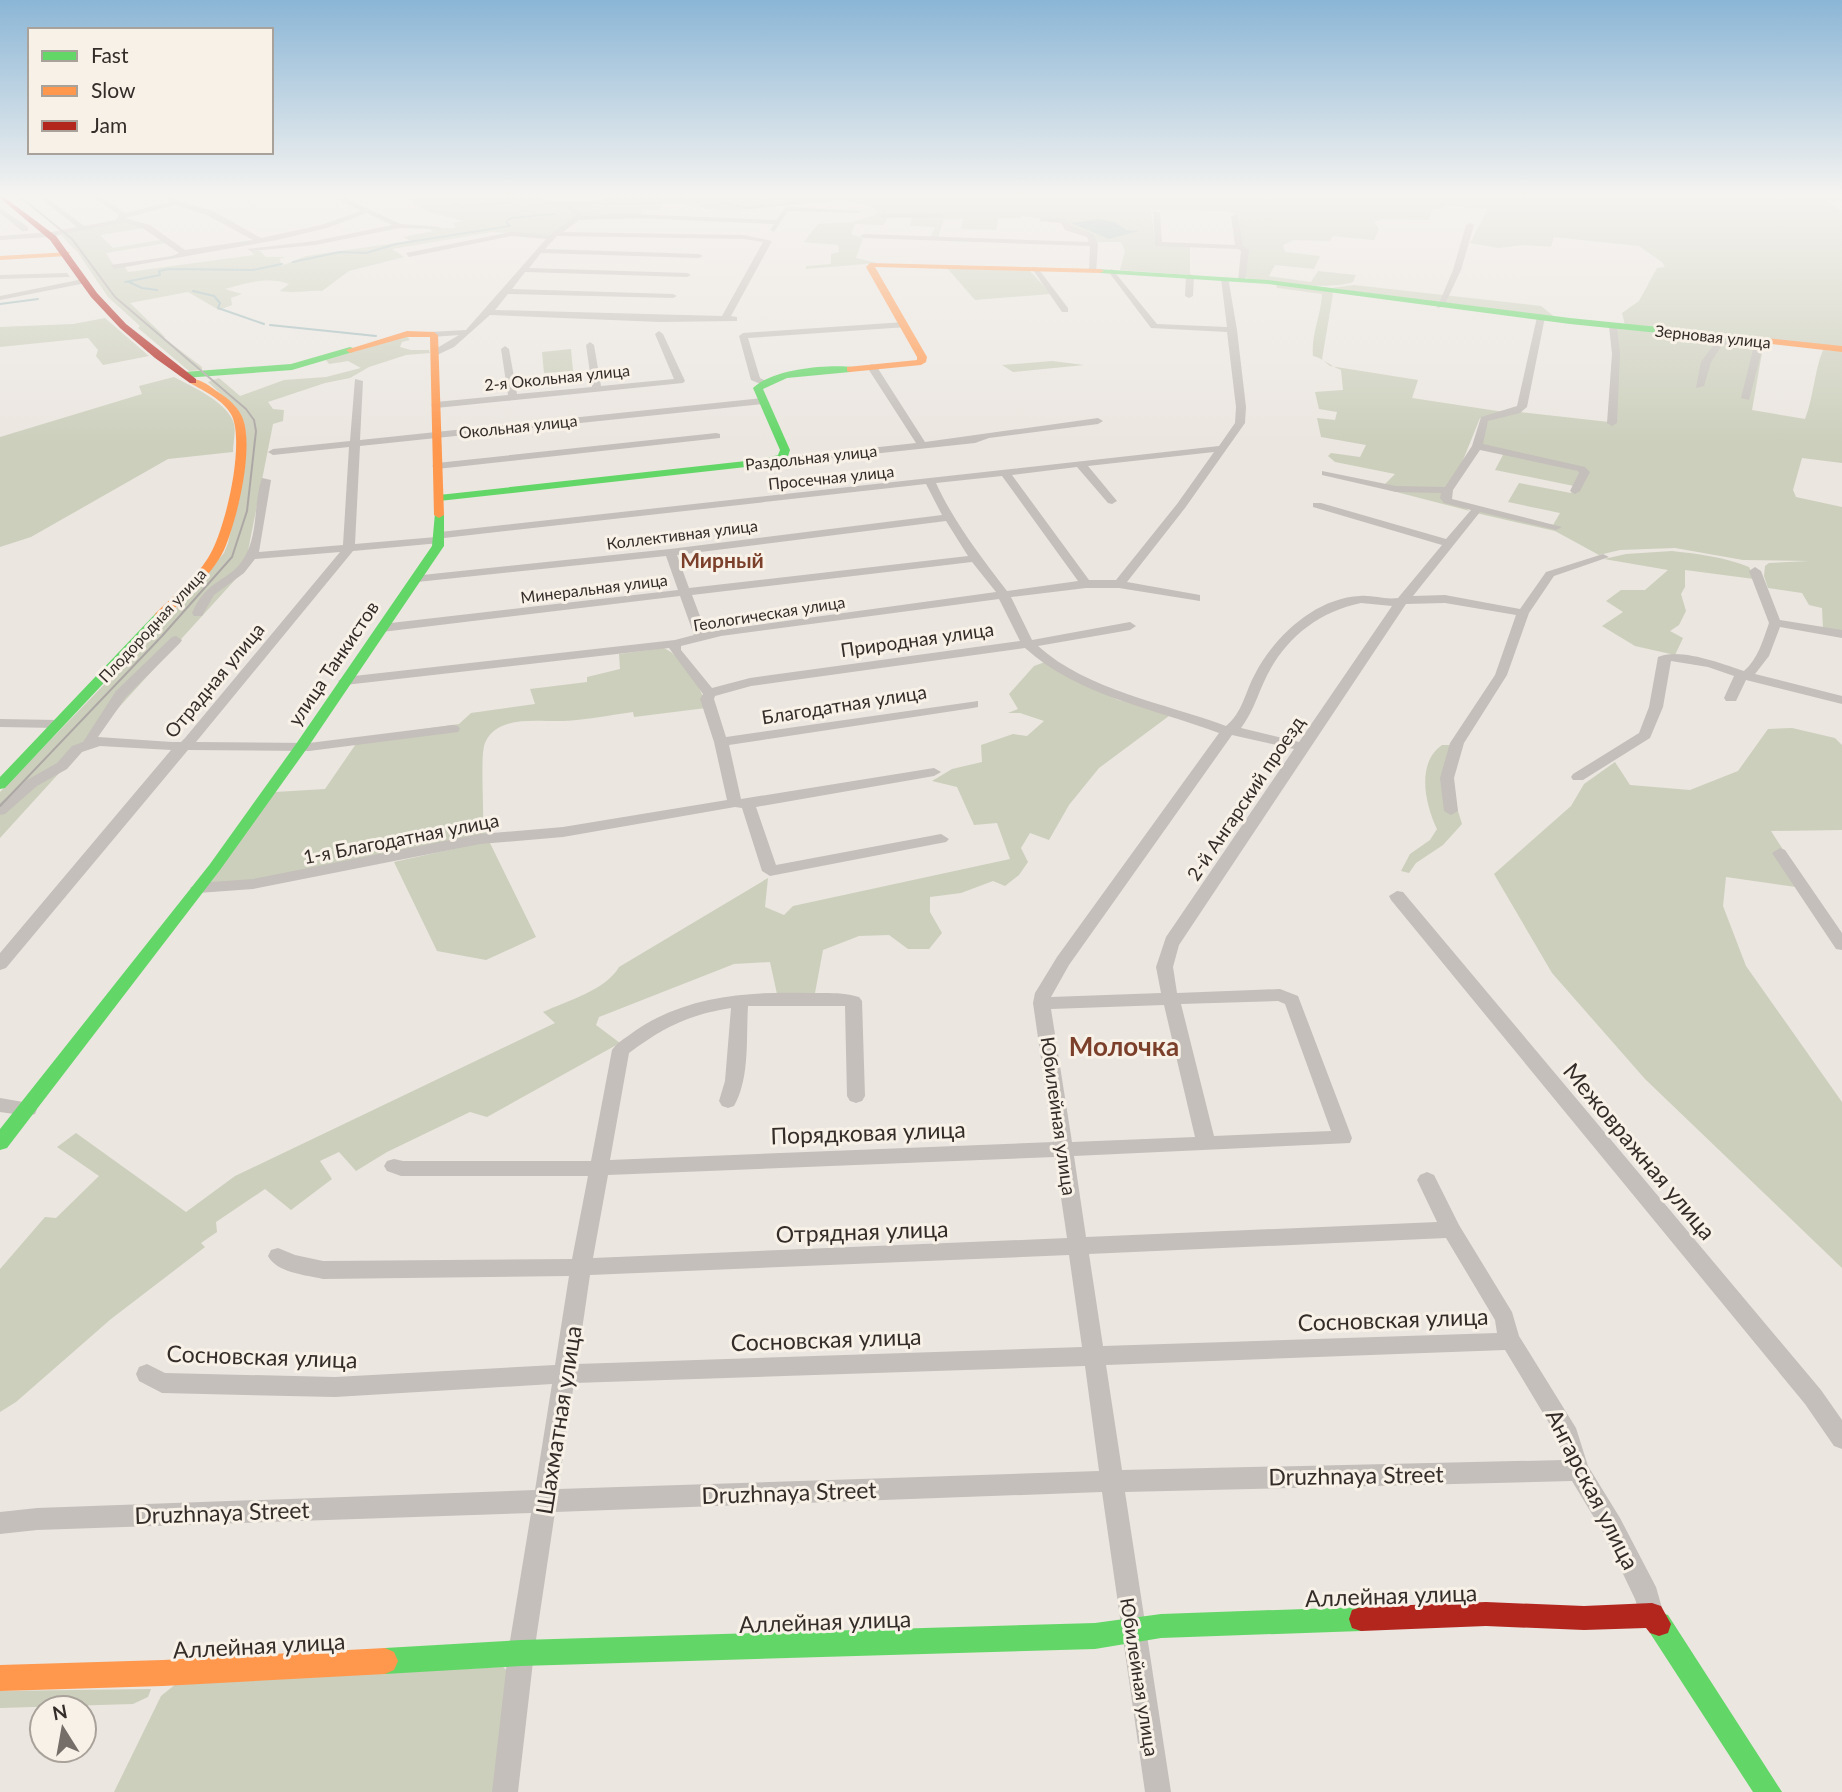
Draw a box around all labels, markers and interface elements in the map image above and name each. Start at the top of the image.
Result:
legend [28,28,273,154]
text: Fast [91,42,129,67]
text: Slow [91,77,136,102]
text: Jam [91,112,127,137]
street label: Зерновая улица [1654,320,1772,352]
street label: 2-я Окольная улица [483,360,631,394]
street label: Окольная улица [458,410,578,442]
street label: Раздольная улица [744,441,878,473]
street label: Просечная улица [767,461,895,493]
street label: Коллективная улица [605,515,759,553]
district label: Мирный [680,547,764,572]
street label: Плодородная улица [94,564,210,686]
street label: Минеральная улица [519,570,669,606]
street label: Геологическая улица [692,592,846,634]
street label: улица Танкистов [283,596,383,730]
street label: Природная улица [839,617,995,661]
street label: Отрадная улица [159,618,269,742]
street label: Благодатная улица [760,680,928,728]
street label: 2-й Ангарский проезд [1181,711,1309,884]
street label: 1-я Благодатная улица [301,808,501,868]
district label: Молочка [1069,1030,1179,1062]
street label: Юбилейная улица [1036,1035,1082,1197]
street label: Межовражная улица [1558,1057,1722,1245]
street label: Порядковая улица [770,1115,966,1149]
street label: Отрядная улица [775,1214,949,1248]
street label: Сосновская улица [1297,1302,1489,1336]
street label: Сосновская улица [730,1322,922,1356]
street label: Шахматная улица [529,1324,587,1516]
street label: Сосновская улица [166,1339,358,1373]
street label: Ангарская улица [1540,1404,1646,1574]
street label: Druzhnaya Street [1268,1459,1445,1491]
street label: Druzhnaya Street [701,1475,878,1509]
street label: Druzhnaya Street [134,1495,311,1529]
street label: Аллейная улица [1304,1578,1478,1612]
street label: Юбилейная улица [1116,1596,1164,1758]
street label: Аллейная улица [738,1604,912,1638]
street label: Аллейная улица [172,1627,346,1663]
north arrow [28,1694,98,1764]
text: N [50,1699,69,1725]

